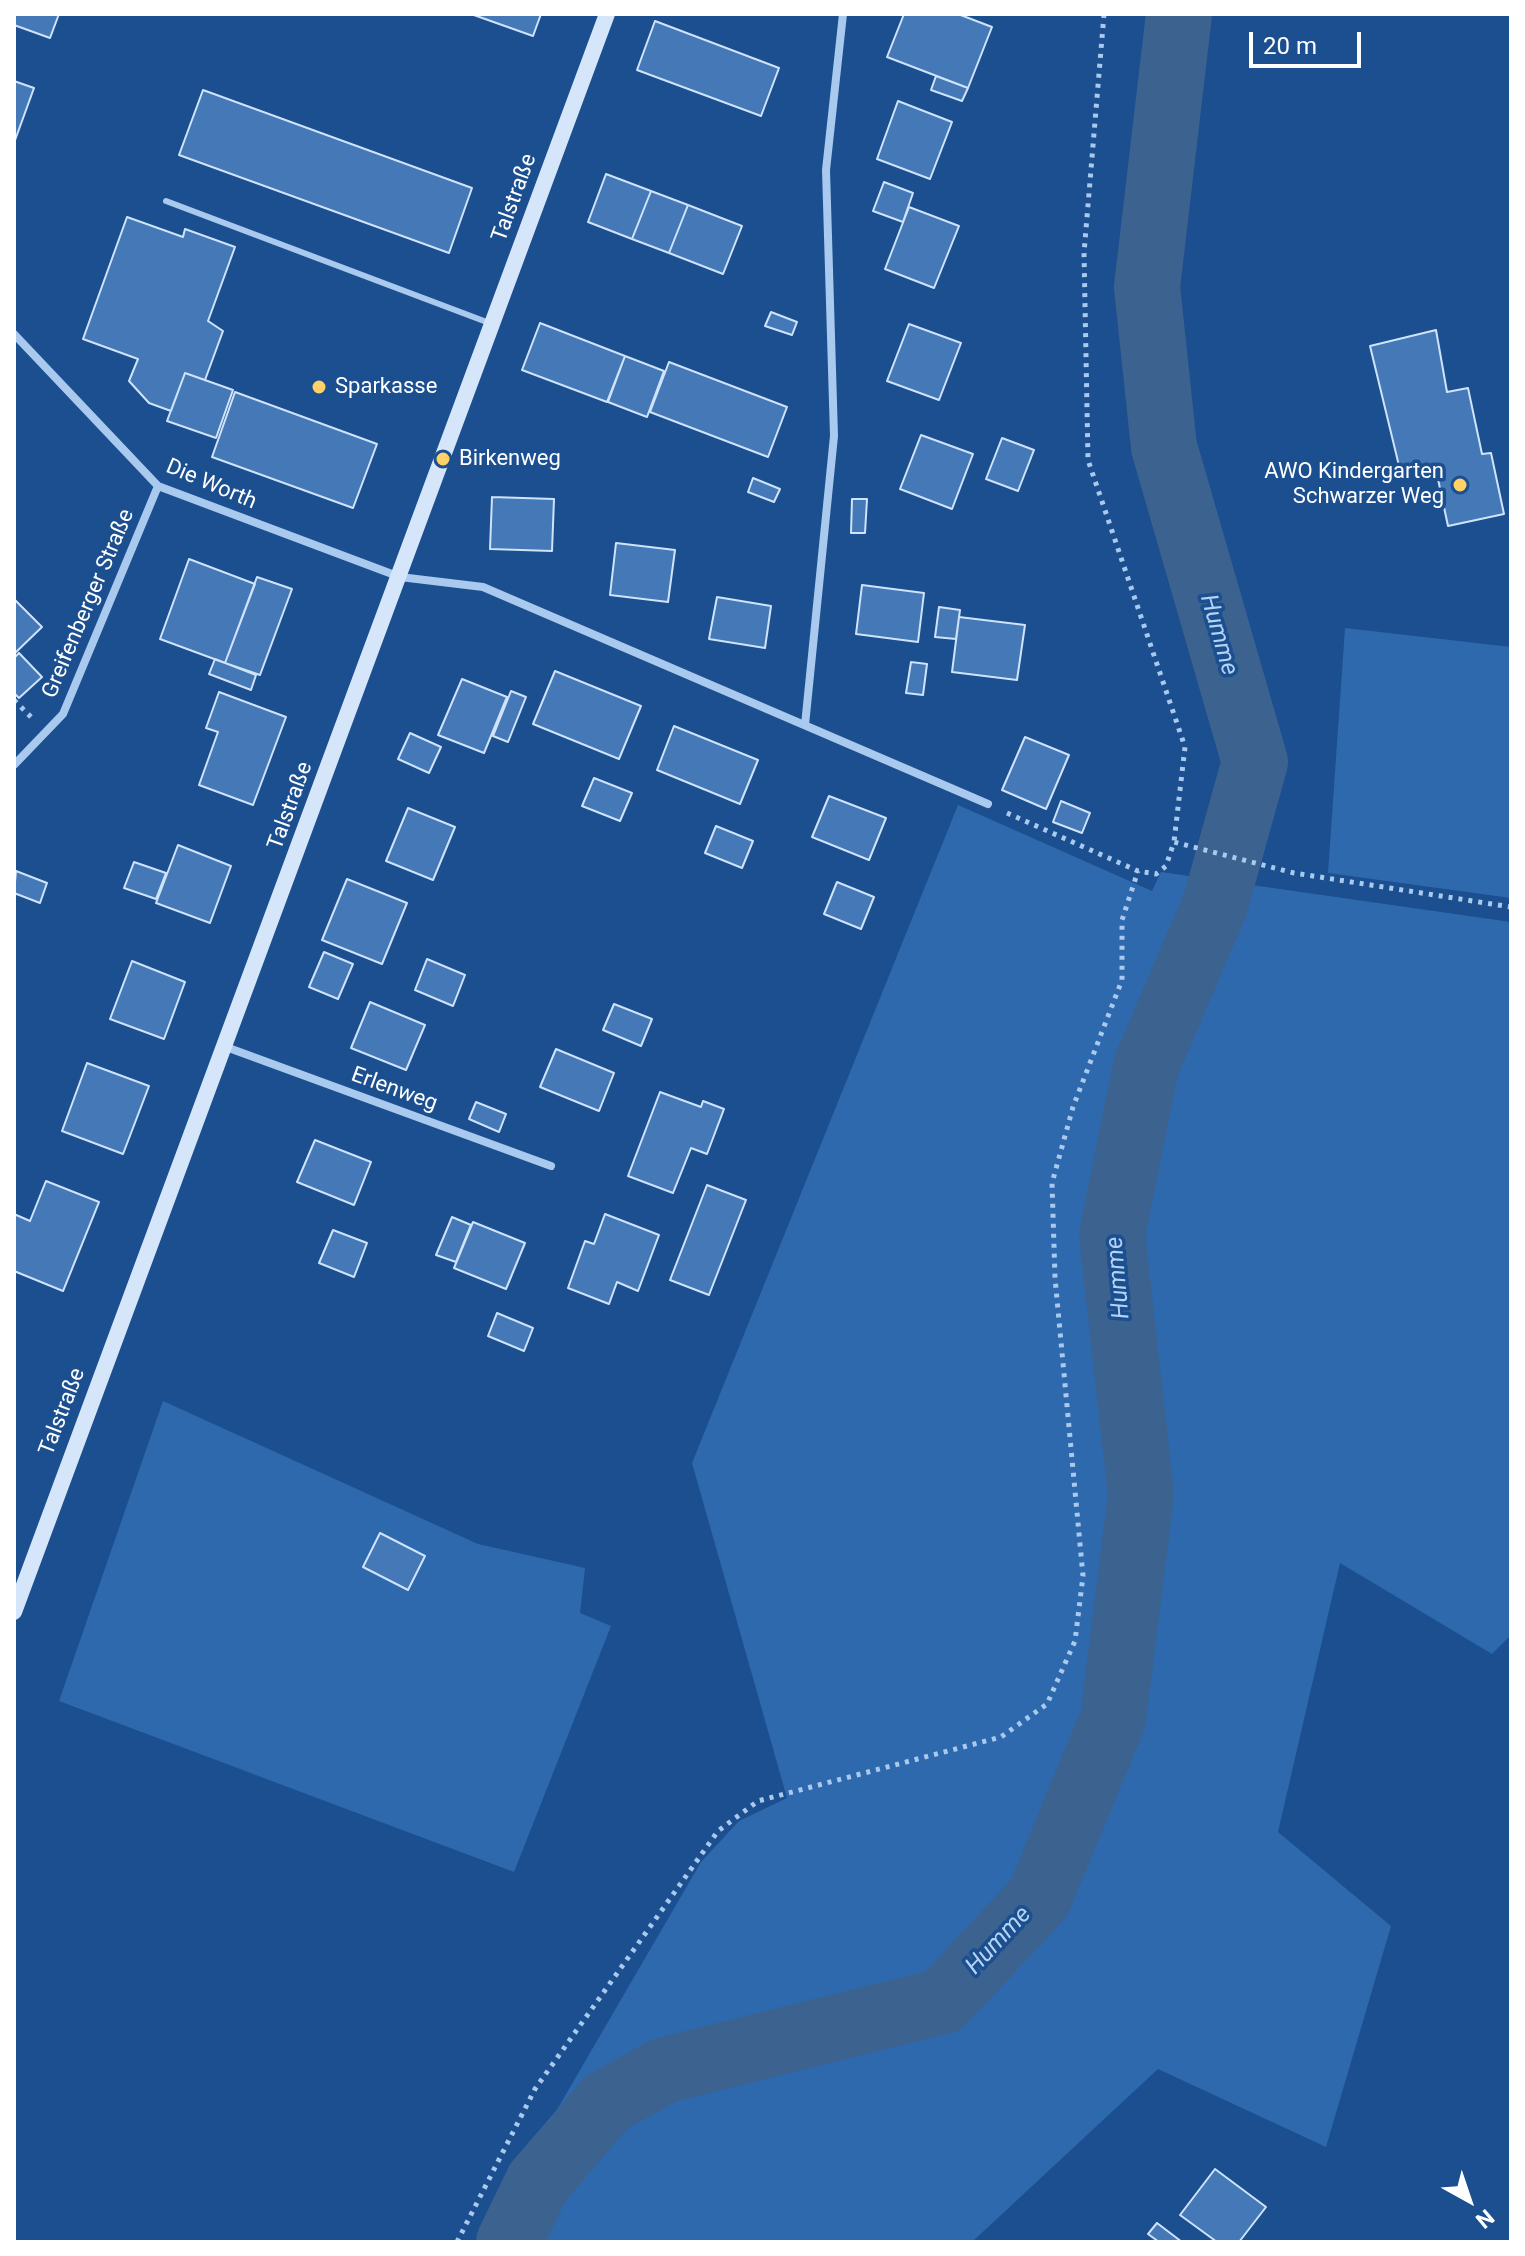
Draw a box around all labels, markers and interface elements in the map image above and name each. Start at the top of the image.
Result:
scale bar [1253,16,1365,66]
text: 20 m [1263,32,1317,60]
street label: Talstraße [487,150,543,246]
place label: Sparkasse [335,374,437,400]
marker: Sparkasse [310,378,328,396]
place label: Birkenweg [459,446,561,472]
marker: Birkenweg [434,450,452,468]
street label: Die Worth [162,454,260,516]
place label: AWO Kindergarten Schwarzer Weg [1264,459,1444,510]
marker: AWO Kindergarten Schwarzer Weg [1451,476,1469,494]
street label: Greifenberger Straße [37,506,141,702]
water label: Humme [1193,591,1243,679]
street label: Talstraße [263,758,319,854]
street label: Erlenweg [347,1062,441,1118]
water label: Humme [1101,1236,1137,1320]
street label: Talstraße [34,1365,92,1459]
water label: Humme [960,1901,1038,1981]
north arrow [1429,2160,1509,2240]
text: N [1471,2204,1499,2233]

